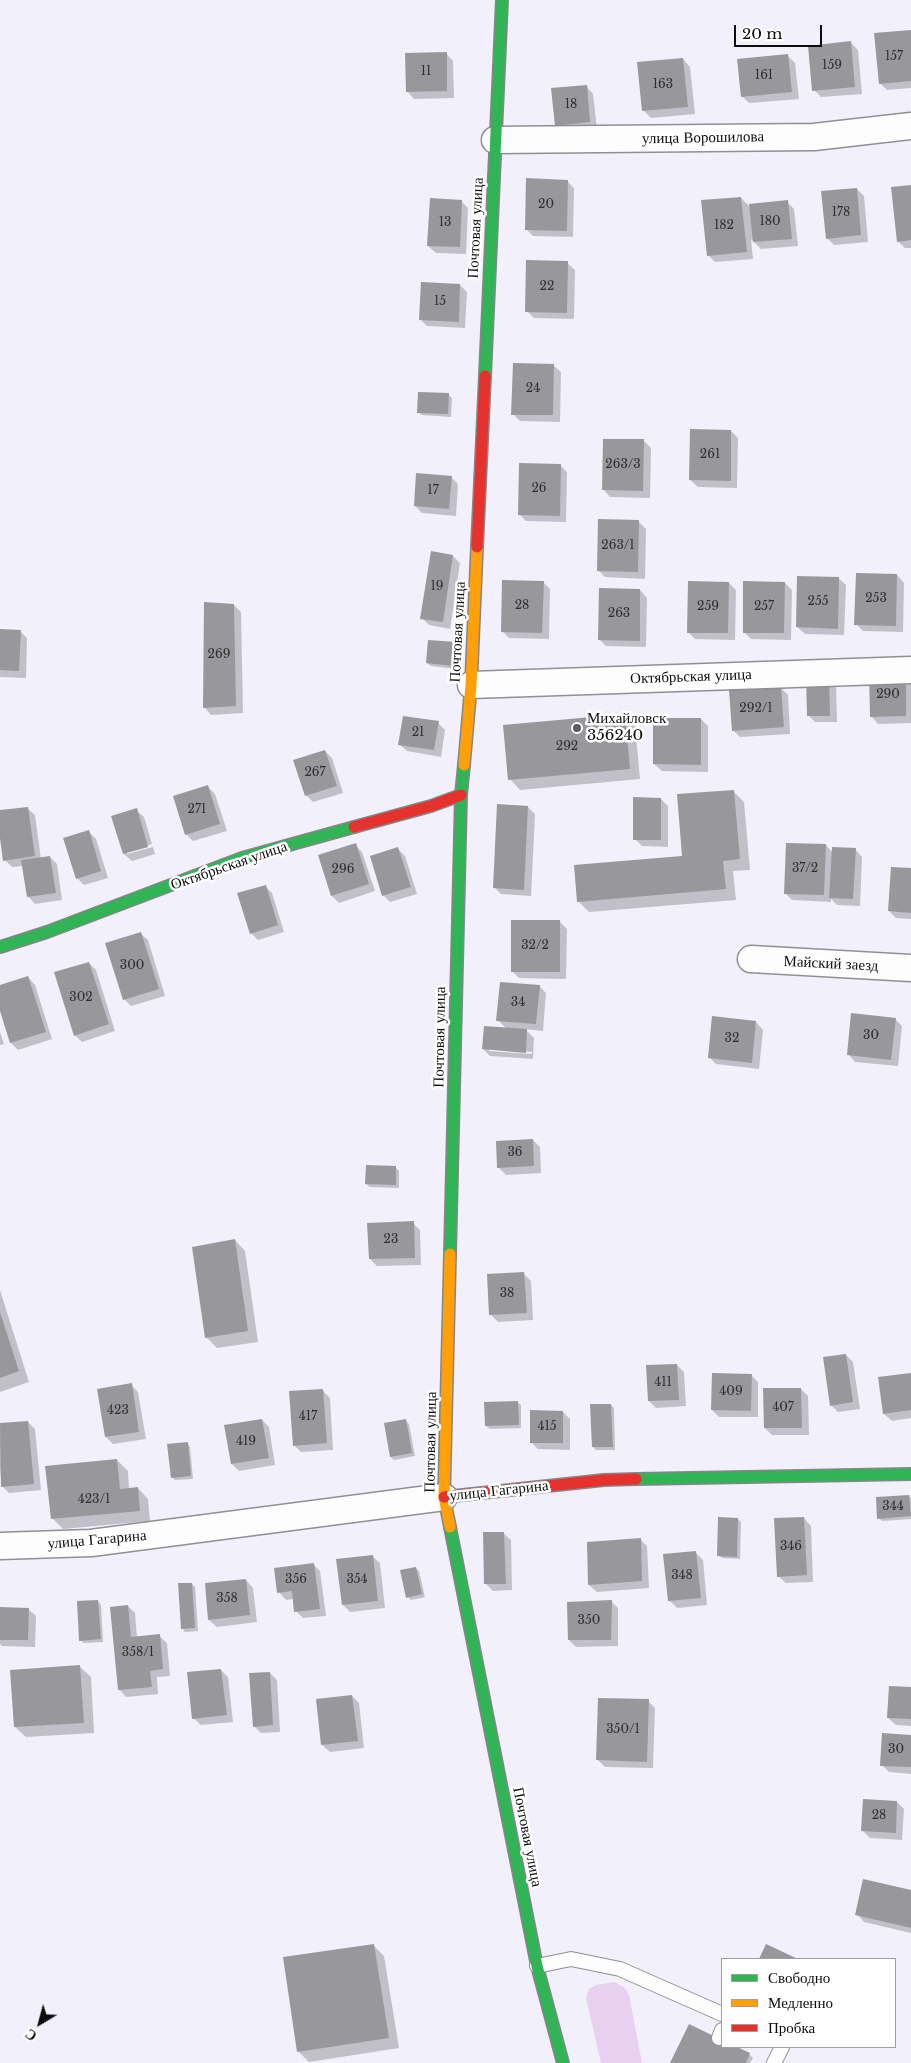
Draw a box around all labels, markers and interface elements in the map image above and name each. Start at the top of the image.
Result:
scale bar [736,15,824,47]
text: 20 m [742,24,782,43]
house number: 157 [885,50,903,64]
house number: 159 [822,59,842,73]
house number: 11 [421,65,431,79]
house number: 161 [755,69,773,83]
house number: 163 [653,78,673,92]
house number: 18 [565,98,577,112]
street label: улица Ворошилова [642,128,764,148]
street label: Почтовая улица [464,177,488,279]
house number: 20 [538,198,554,212]
house number: 178 [832,206,850,220]
house number: 180 [759,215,781,229]
house number: 13 [439,216,451,230]
house number: 182 [714,219,734,233]
house number: 22 [540,280,554,294]
house number: 15 [434,295,446,309]
house number: 24 [526,382,540,396]
house number: 261 [700,448,720,462]
house number: 263/3 [605,458,641,472]
house number: 26 [531,482,547,496]
house number: 17 [427,484,439,498]
house number: 263/1 [601,539,635,553]
house number: 19 [430,580,444,594]
street label: Почтовая улица [446,581,470,683]
house number: 253 [865,592,887,606]
house number: 255 [807,595,829,609]
house number: 28 [515,599,529,613]
house number: 259 [697,600,719,614]
house number: 257 [754,600,774,614]
house number: 263 [608,607,630,621]
house number: 269 [208,648,230,662]
street label: Октябрьская улица [630,666,752,688]
house number: 290 [876,688,900,702]
house number: 292/1 [739,702,773,716]
place label: Михайловск 356240 [587,710,666,745]
marker: Михайловск 356240 [571,722,583,734]
house number: 21 [412,726,424,740]
house number: 292 [556,740,578,754]
house number: 267 [304,766,326,780]
house number: 271 [188,803,206,817]
street label: Октябрьская улица [169,838,289,894]
house number: 37/2 [792,862,818,876]
house number: 296 [332,863,354,877]
house number: 32/2 [521,939,549,953]
street label: Майский заезд [783,953,879,975]
house number: 300 [120,959,144,973]
street label: Почтовая улица [430,986,450,1088]
house number: 302 [69,991,93,1005]
house number: 34 [511,996,525,1010]
house number: 30 [863,1029,879,1043]
house number: 32 [725,1032,739,1046]
house number: 36 [507,1146,523,1160]
house number: 23 [384,1233,398,1247]
house number: 38 [500,1287,514,1301]
house number: 411 [654,1376,672,1390]
house number: 409 [719,1385,743,1399]
street label: Почтовая улица [421,1391,441,1493]
house number: 407 [772,1401,794,1415]
house number: 423 [107,1404,129,1418]
house number: 417 [299,1410,317,1424]
house number: 415 [537,1420,557,1434]
house number: 419 [236,1435,256,1449]
street label: улица Гагарина [449,1477,549,1505]
house number: 423/1 [78,1493,110,1507]
house number: 344 [882,1500,904,1514]
street label: улица Гагарина [47,1527,147,1553]
house number: 346 [780,1540,802,1554]
house number: 348 [671,1569,693,1583]
house number: 356 [285,1573,307,1587]
house number: 354 [346,1573,368,1587]
house number: 358 [216,1592,238,1606]
house number: 350 [578,1614,600,1628]
house number: 358/1 [122,1646,154,1660]
house number: 350/1 [606,1723,640,1737]
house number: 30 [888,1743,904,1757]
street label: Почтовая улица [509,1786,545,1888]
house number: 28 [872,1809,886,1823]
legend [721,1958,896,2048]
text: Свободно [768,1968,830,1987]
text: Медленно [768,1993,833,2012]
north arrow [15,1998,65,2048]
text: Пробка [768,2018,815,2037]
text: С [22,2025,40,2045]

